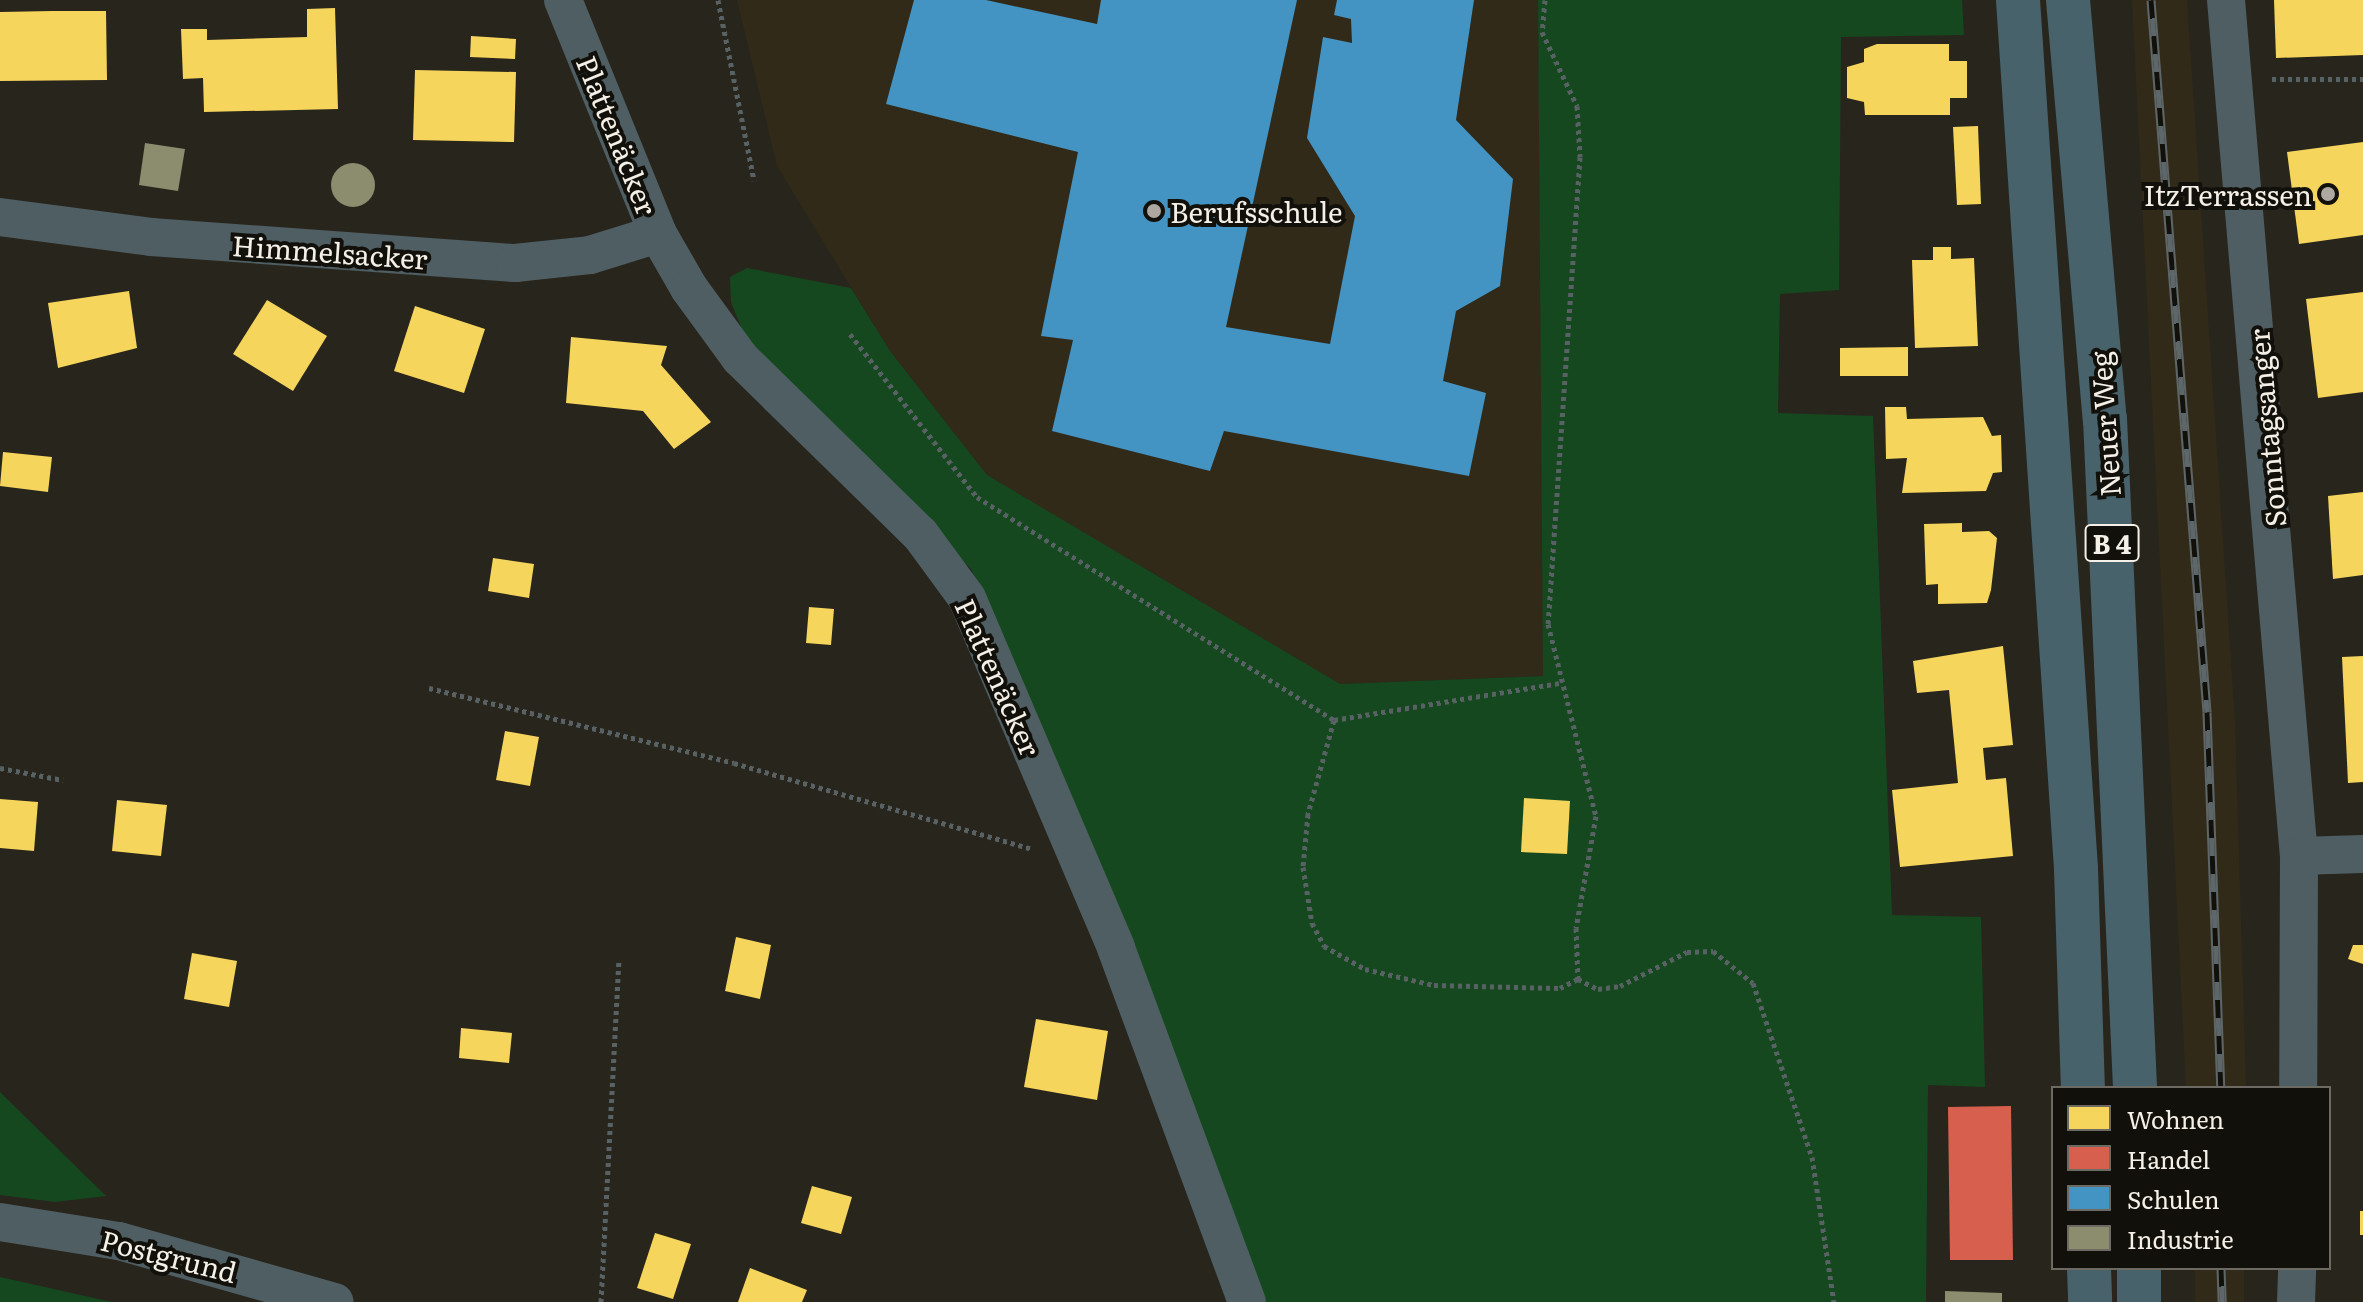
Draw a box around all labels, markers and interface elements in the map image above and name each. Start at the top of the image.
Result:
street label: Plattenäcker [571,50,665,220]
place label: ItzTerrassen [2144,177,2312,211]
marker: ItzTerrassen [2319,185,2337,203]
place label: Berufsschule [1170,194,1343,228]
marker: Berufsschule [1145,202,1163,220]
street label: Himmelsacker [231,227,429,275]
street label: Sonntagsanger [2241,328,2291,528]
street label: Neuer Weg [2082,350,2126,498]
road number: B 4 [2084,521,2140,565]
street label: Plattenäcker [949,593,1049,761]
legend [2051,1086,2331,1270]
text: Wohnen [2127,1101,2224,1136]
text: Handel [2127,1141,2210,1176]
text: Schulen [2127,1181,2220,1216]
text: Industrie [2127,1221,2234,1256]
street label: Postgrund [98,1222,240,1288]

